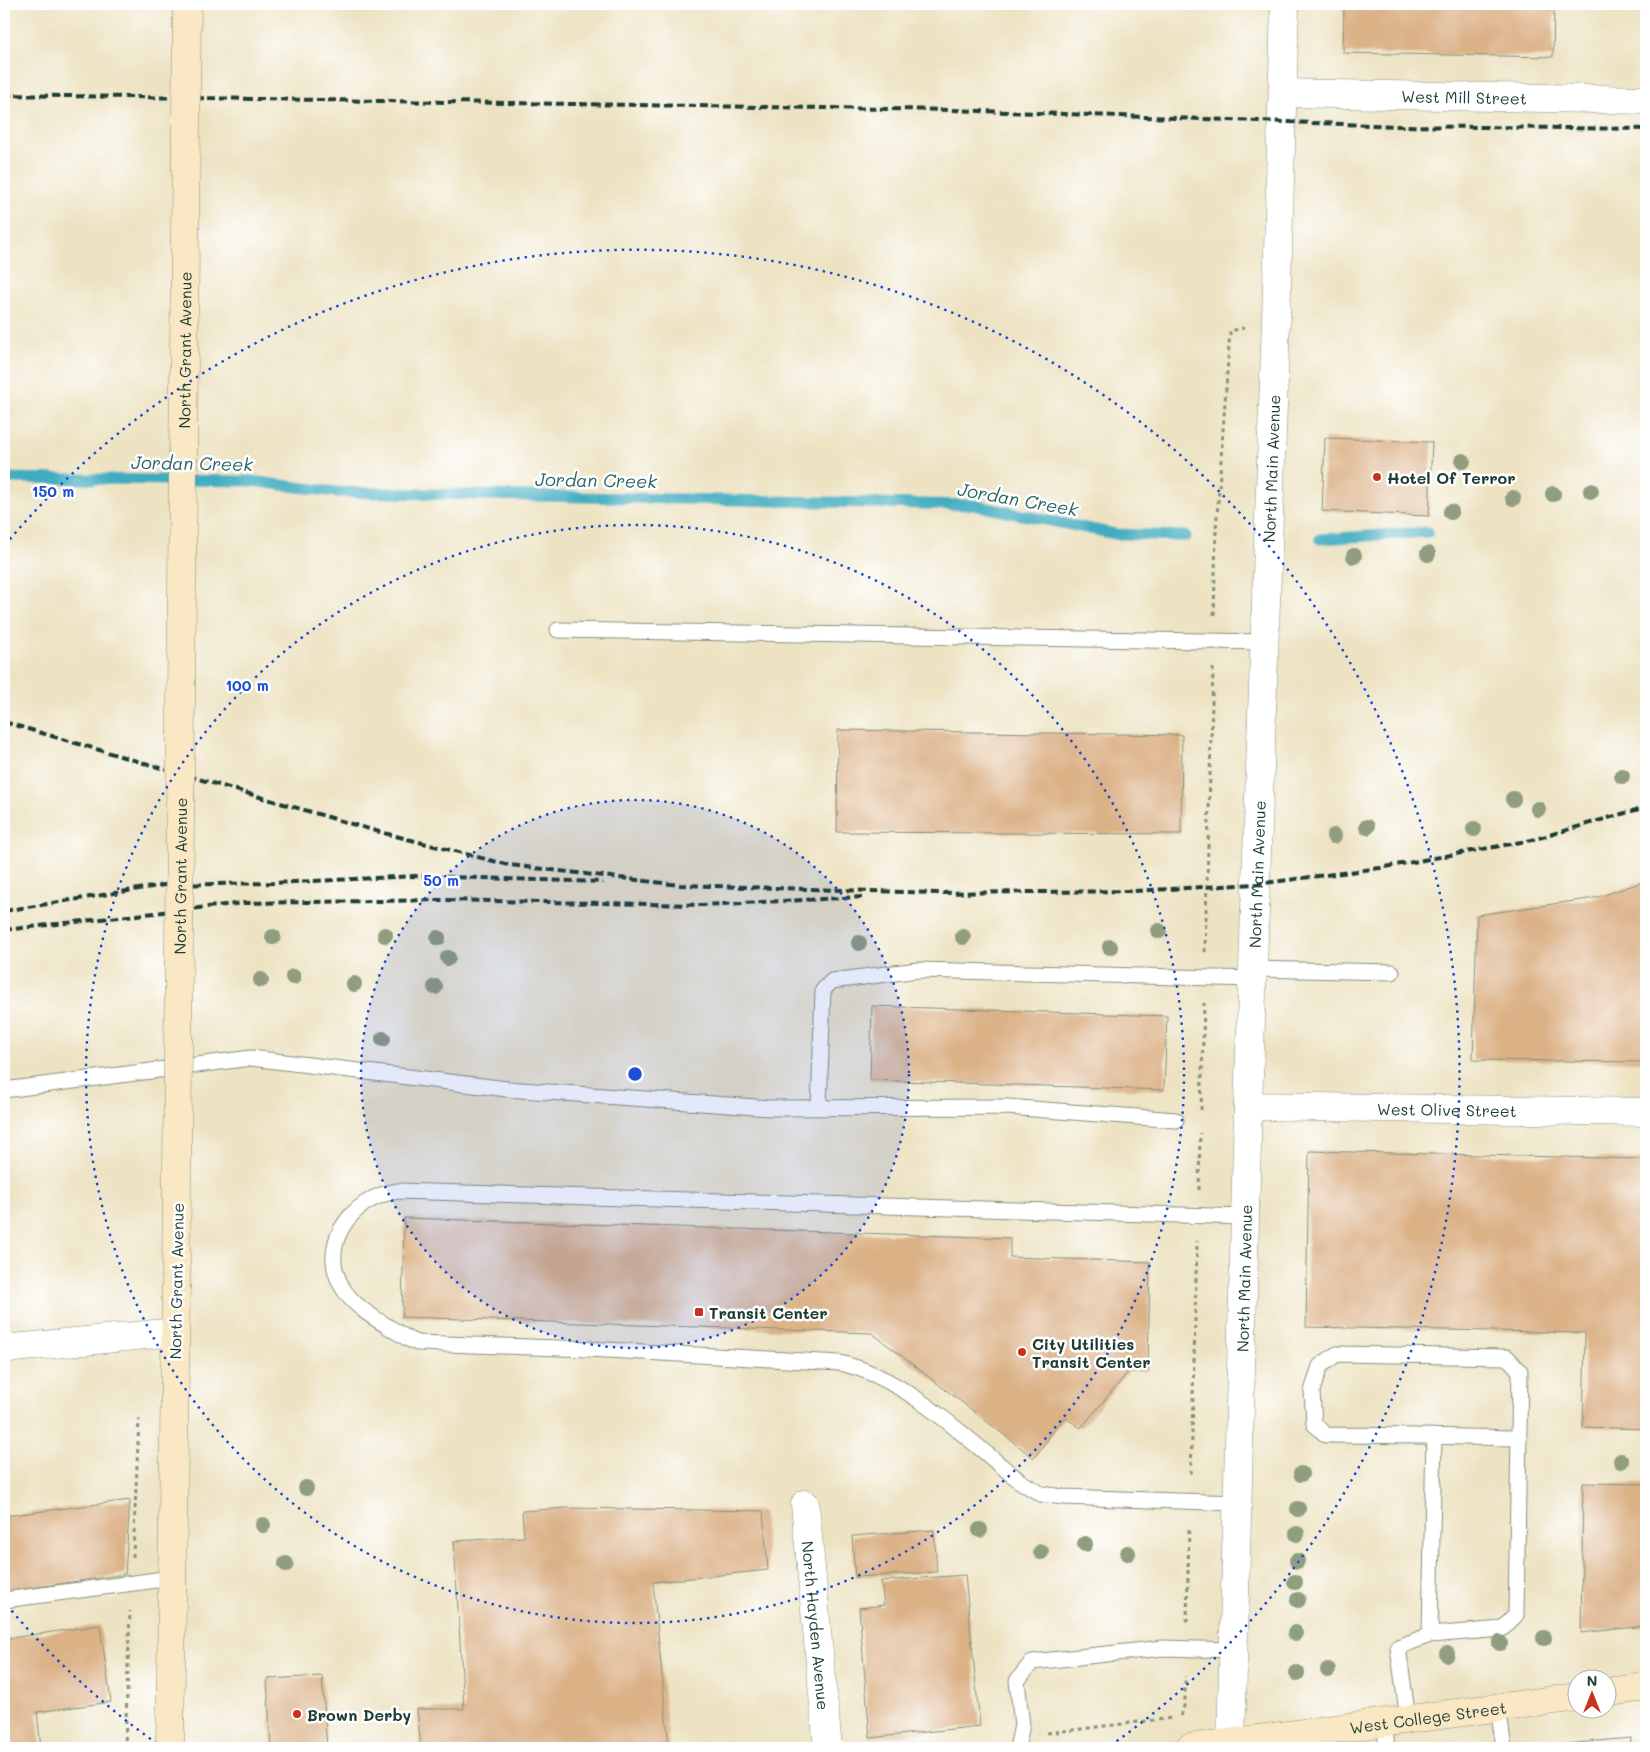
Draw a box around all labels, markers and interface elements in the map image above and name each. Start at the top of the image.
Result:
street label: West Mill Street [1401,85,1527,108]
street label: North Grant Avenue [173,272,195,429]
street label: North Main Avenue [1258,394,1284,543]
water label: Jordan Creek [131,450,253,476]
water label: Jordan Creek [535,467,657,493]
place label: Hotel Of Terror [1387,467,1516,488]
marker: Hotel Of Terror [1371,471,1383,483]
water label: Jordan Creek [956,477,1080,521]
text: 150 m [32,481,74,501]
text: 100 m [225,675,269,695]
street label: North Grant Avenue [168,797,191,955]
street label: North Main Avenue [1243,800,1269,948]
text: 50 m [423,870,459,890]
centre of rings [626,1065,644,1083]
street label: West Olive Street [1377,1097,1517,1121]
street label: North Grant Avenue [164,1202,188,1360]
street label: North Main Avenue [1231,1204,1256,1352]
place label: Transit Center [709,1302,828,1323]
marker: Transit Center [693,1306,705,1318]
place label: City Utilities Transit Center [1032,1333,1151,1372]
marker: City Utilities Transit Center [1016,1346,1028,1358]
street label: North Hayden Avenue [798,1540,835,1711]
north arrow [1568,1670,1618,1720]
text: N [1587,1671,1597,1690]
street label: West College Street [1348,1696,1508,1737]
place label: Brown Derby [307,1704,412,1725]
marker: Brown Derby [291,1708,303,1720]

